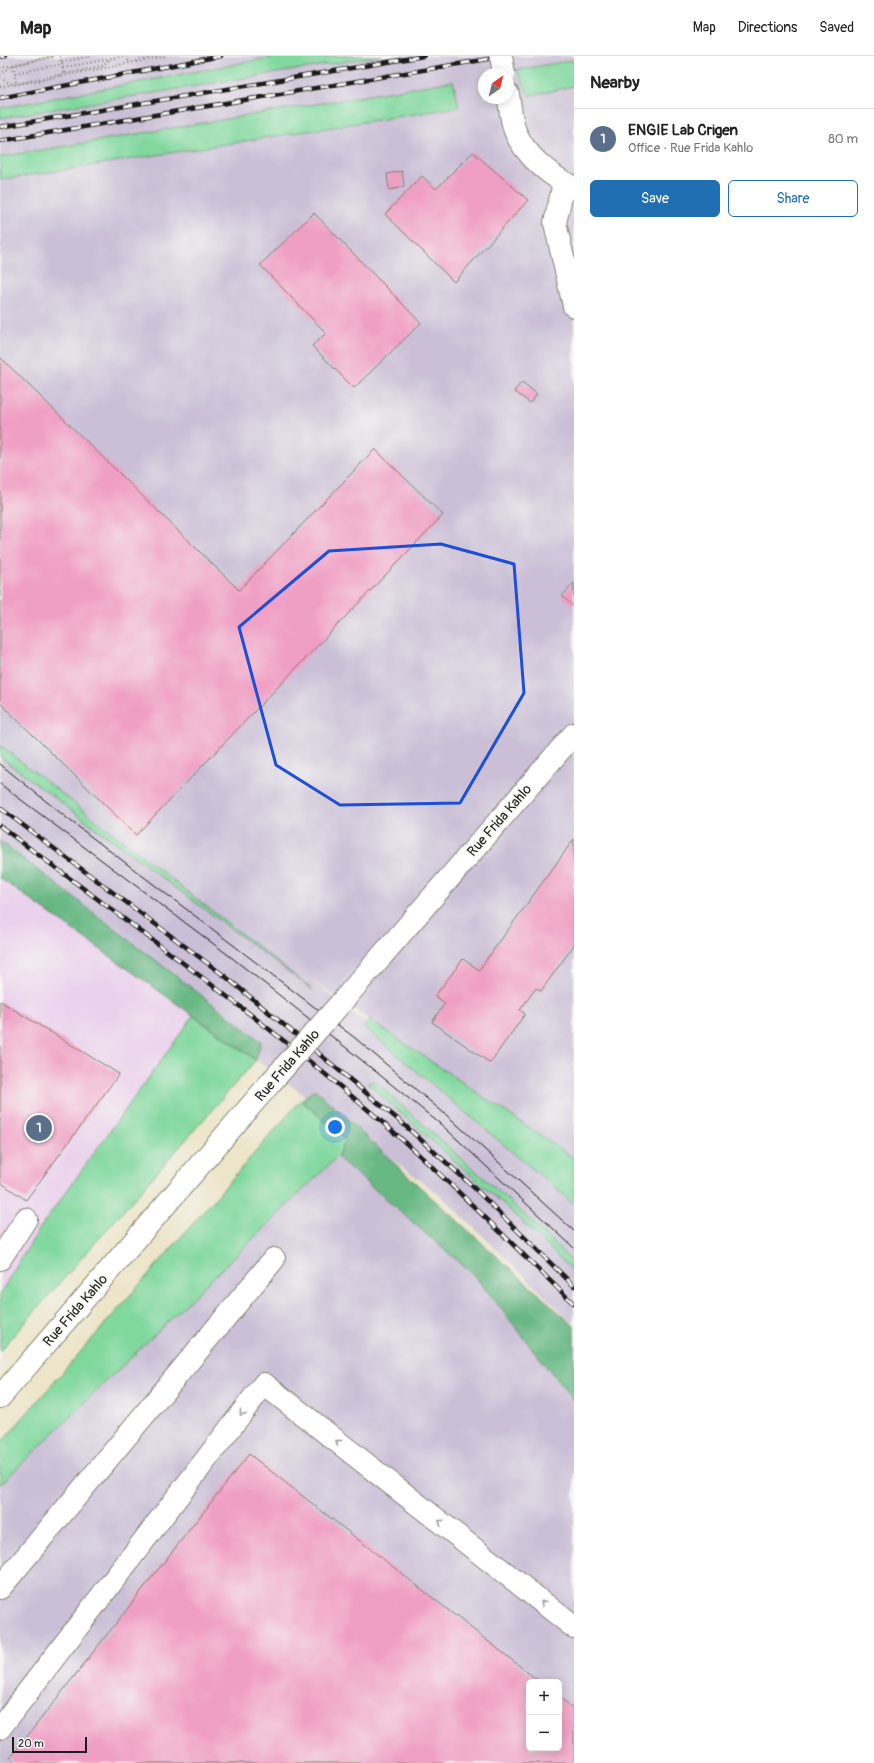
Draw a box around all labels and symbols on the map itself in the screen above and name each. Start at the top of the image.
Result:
north arrow [478,68,514,104]
street label: Rue Frida Kahlo [464,781,536,860]
street label: Rue Frida Kahlo [252,1026,324,1105]
pin: 1 [26,1113,52,1143]
your location [325,1117,345,1137]
street label: Rue Frida Kahlo [40,1271,112,1350]
one-way arrow [240,1408,247,1415]
one-way arrow [336,1440,343,1447]
one-way arrow [438,1520,445,1527]
one-way arrow [541,1600,548,1607]
scale bar [12,1735,87,1754]

